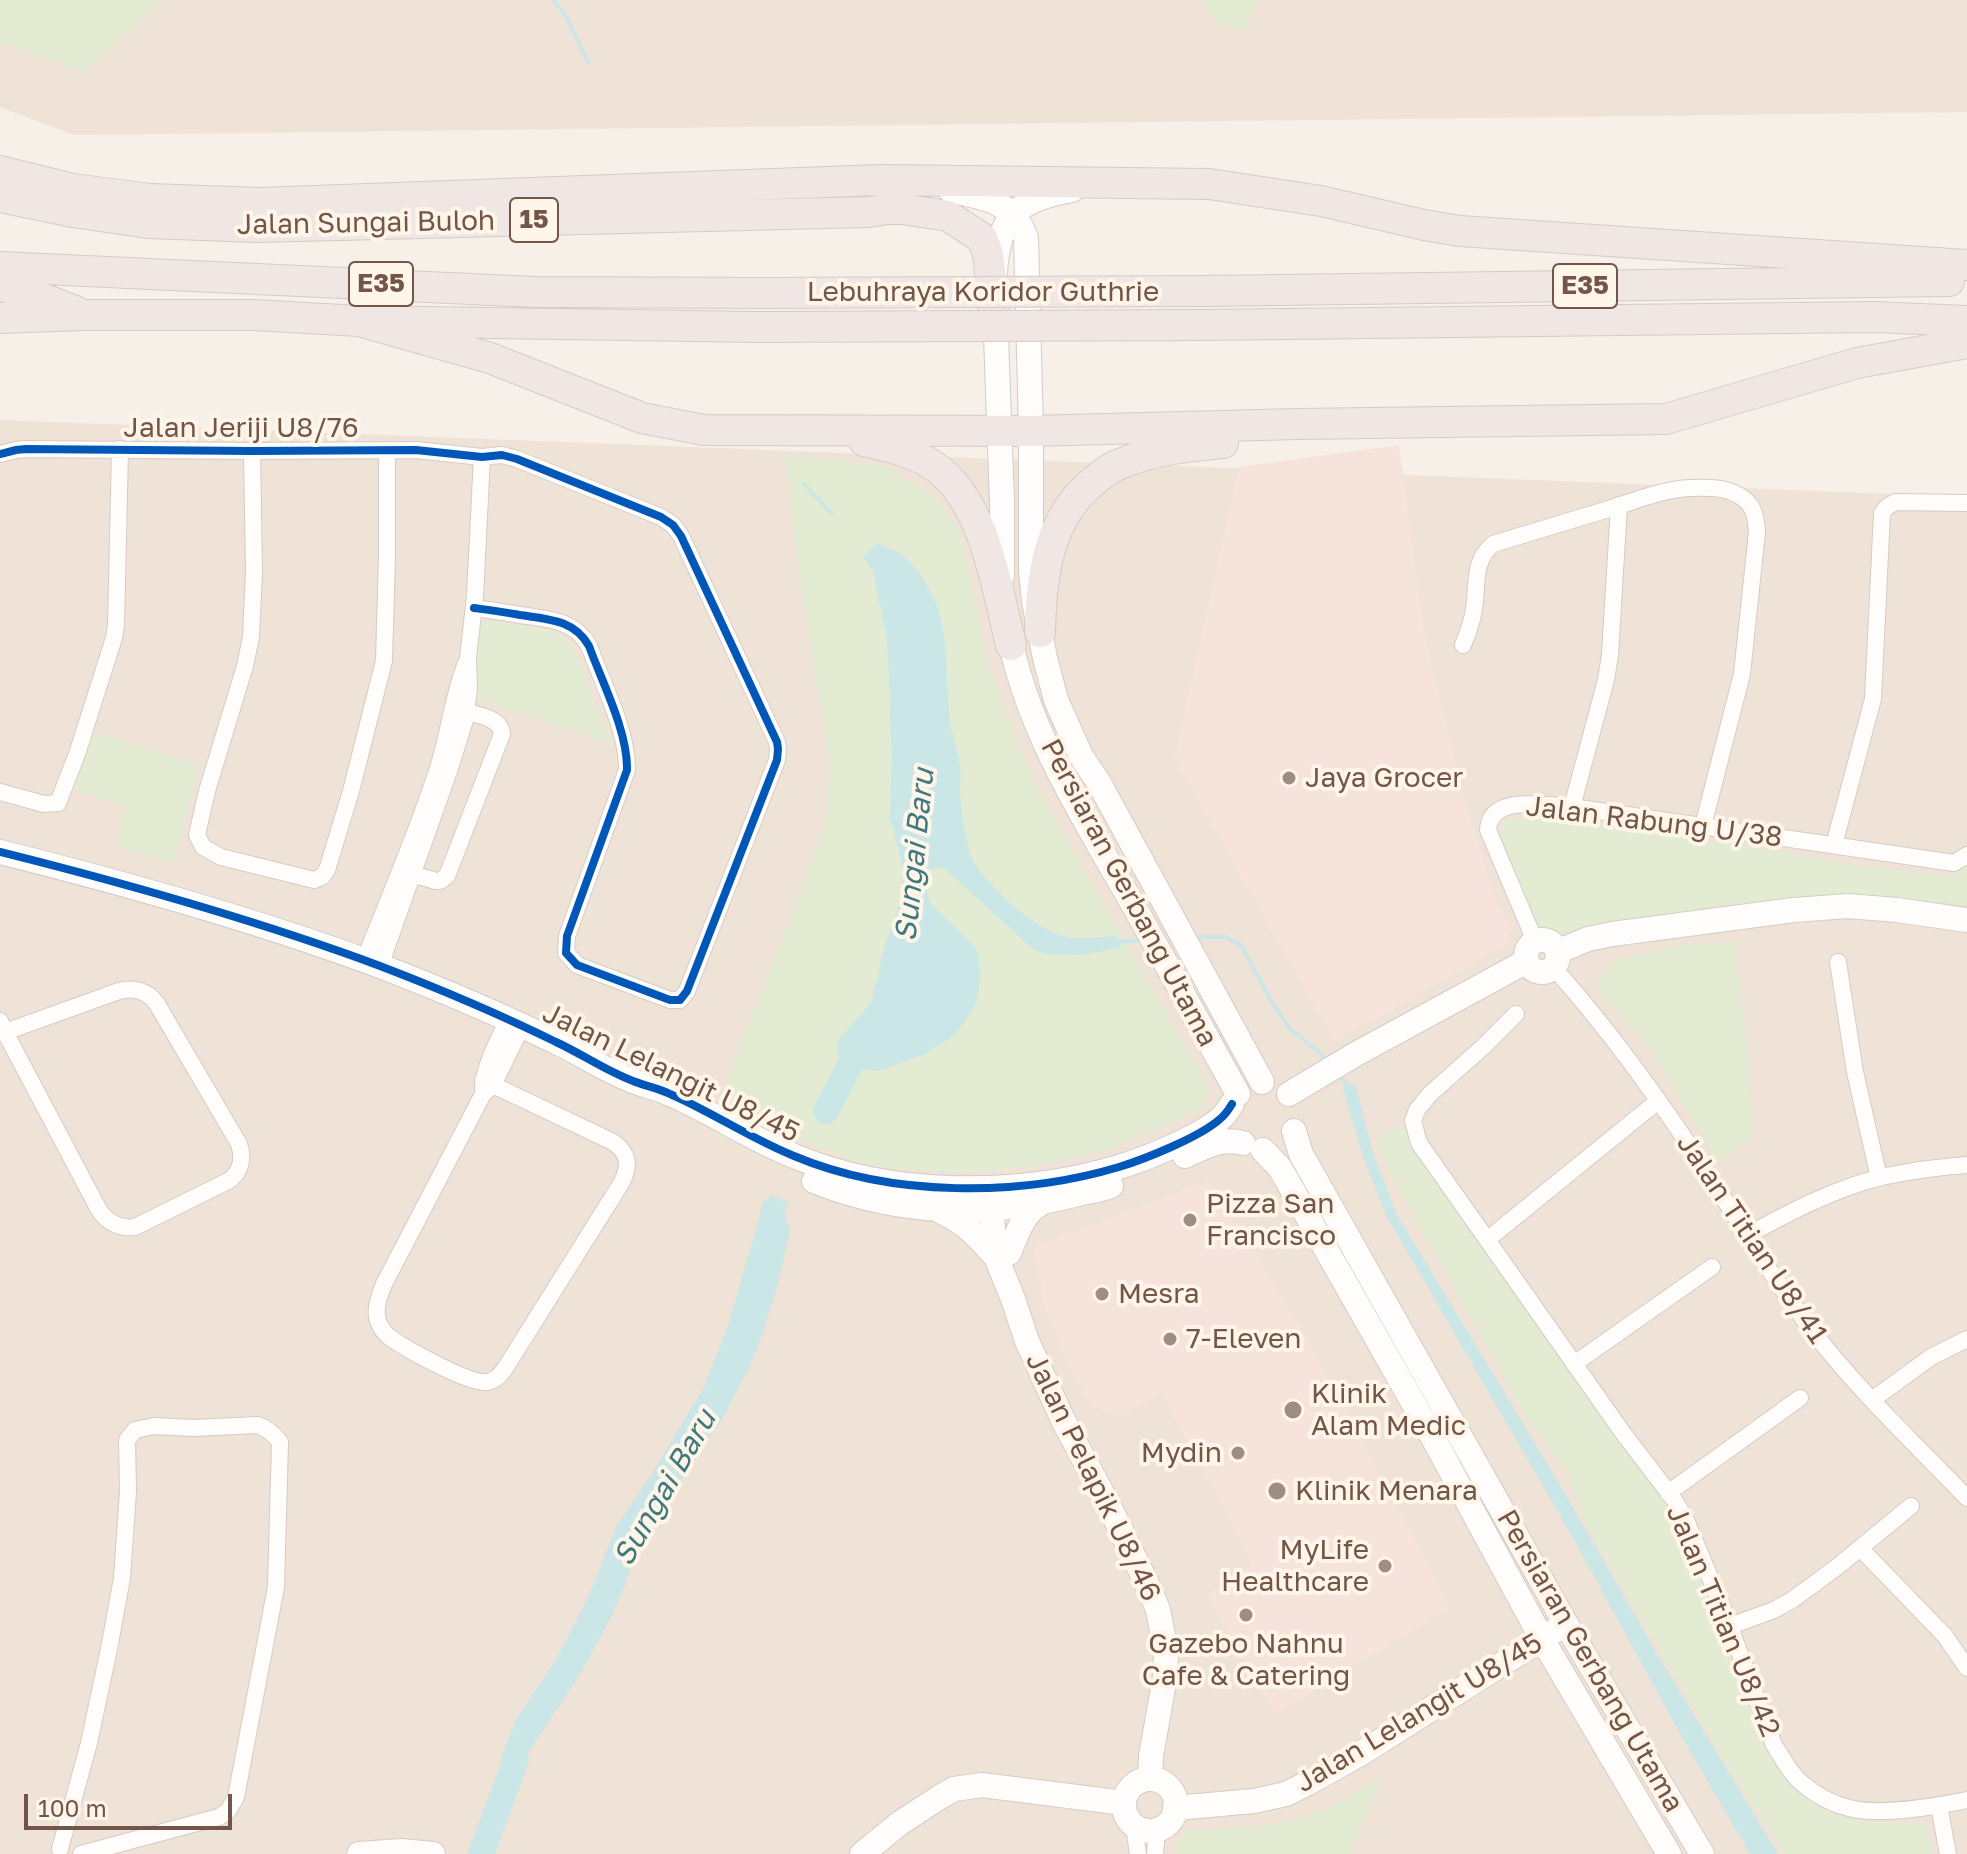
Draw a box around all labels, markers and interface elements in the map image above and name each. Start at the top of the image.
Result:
road number: 15 [510,198,558,242]
street label: Jalan Sungai Buloh [237,204,495,242]
road number: E35 [349,262,413,306]
road number: E35 [1553,264,1617,308]
street label: Lebuhraya Koridor Guthrie [807,275,1159,309]
street label: Jalan Jeriji U8/76 [123,411,359,445]
street label: Persiaran Gerbang Utama [1034,733,1224,1053]
place label: Jaya Grocer [1305,761,1463,795]
water label: Sungai Baru [888,767,942,943]
marker: Jaya Grocer [1280,769,1298,787]
street label: Jalan Rabung U/38 [1524,790,1784,854]
street label: Jalan Lelangit U8/45 [537,996,805,1150]
street label: Jalan Titian U8/41 [1669,1128,1835,1350]
place label: Pizza San Francisco [1206,1187,1336,1253]
marker: Pizza San Francisco [1181,1211,1199,1229]
place label: Mesra [1118,1277,1200,1311]
marker: Mesra [1093,1285,1111,1303]
place label: 7-Eleven [1186,1322,1301,1356]
marker: 7-Eleven [1161,1330,1179,1348]
street label: Jalan Pelapik U8/46 [1018,1347,1168,1607]
place label: Klinik Alam Medic [1311,1377,1466,1443]
marker: Klinik Alam Medic [1282,1399,1304,1421]
water label: Sungai Baru [606,1404,724,1572]
place label: Mydin [1141,1436,1222,1470]
marker: Mydin [1229,1444,1247,1462]
place label: Klinik Menara [1295,1474,1478,1508]
marker: Klinik Menara [1266,1480,1288,1502]
street label: Jalan Titian U8/42 [1659,1500,1787,1742]
street label: Persiaran Gerbang Utama [1490,1504,1690,1818]
place label: MyLife Healthcare [1221,1533,1369,1599]
marker: MyLife Healthcare [1376,1557,1394,1575]
marker: Gazebo Nahnu Cafe & Catering [1237,1606,1255,1624]
street label: Jalan Lelangit U8/45 [1290,1626,1548,1800]
place label: Gazebo Nahnu Cafe & Catering [1142,1627,1350,1693]
scale bar [28,1778,236,1828]
text: 100 m [38,1793,107,1822]

